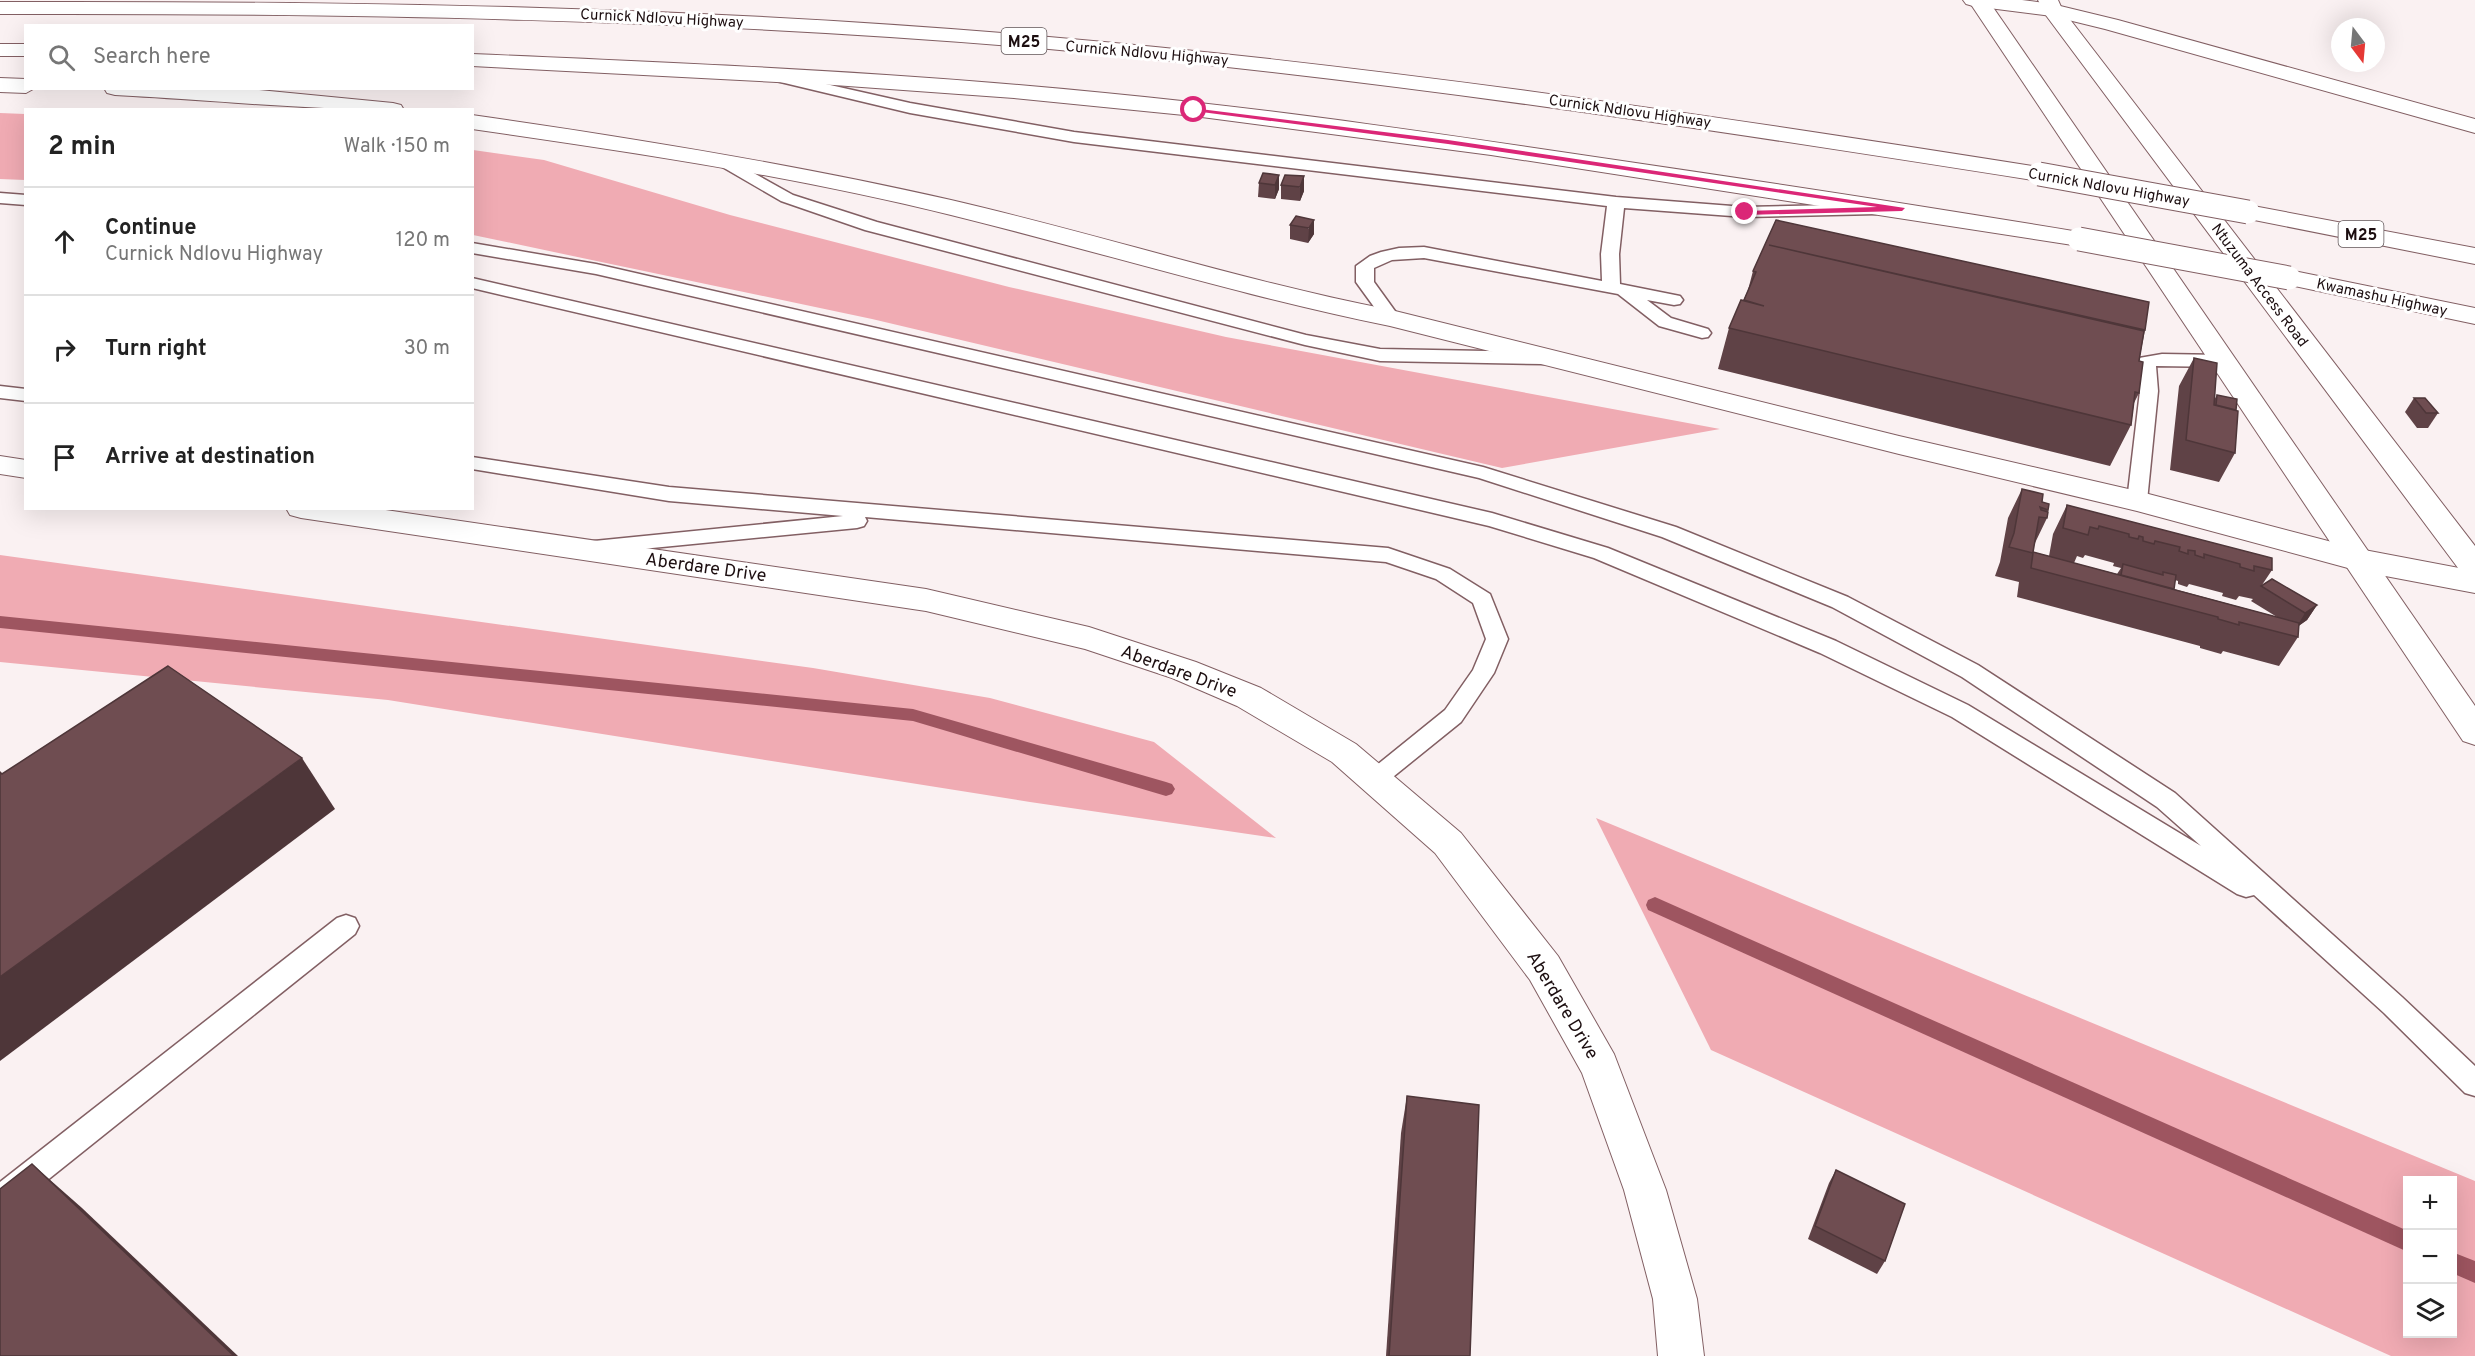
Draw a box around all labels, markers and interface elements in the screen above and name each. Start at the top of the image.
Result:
street label: Curnick Ndlovu Highway [580,6,744,33]
north arrow [2331,18,2385,72]
search box [24,24,474,90]
road number: M25 [1002,28,1046,54]
street label: Curnick Ndlovu Highway [1065,38,1229,71]
icon: search [45,41,78,74]
text: Search here [93,44,211,71]
street label: Curnick Ndlovu Highway [1547,92,1712,133]
route start [1180,96,1206,122]
text: 2 min [48,131,116,164]
text: Walk · 150 m [344,134,450,160]
street label: Curnick Ndlovu Highway [2027,165,2191,212]
route end [1731,198,1757,224]
text: Continue [105,215,196,242]
street label: Ntuzuma Access Road [2206,220,2311,351]
road number: M25 [2338,221,2384,247]
icon: ahead [48,225,81,258]
text: 120 m [396,228,450,254]
text: Curnick Ndlovu Highway [105,242,323,268]
street label: Kwamashu Highway [2314,275,2449,322]
icon: right [48,333,81,366]
text: Turn right [105,336,207,363]
text: 30 m [404,336,450,362]
icon: arrive [48,441,81,474]
text: Arrive at destination [105,444,315,471]
street label: Aberdare Drive [644,549,768,588]
street label: Aberdare Drive [1117,641,1240,704]
street label: Aberdare Drive [1520,948,1603,1064]
map controls [2403,1176,2457,1338]
button: + [2403,1176,2457,1230]
button: − [2403,1230,2457,1284]
button: layers [2403,1284,2457,1338]

